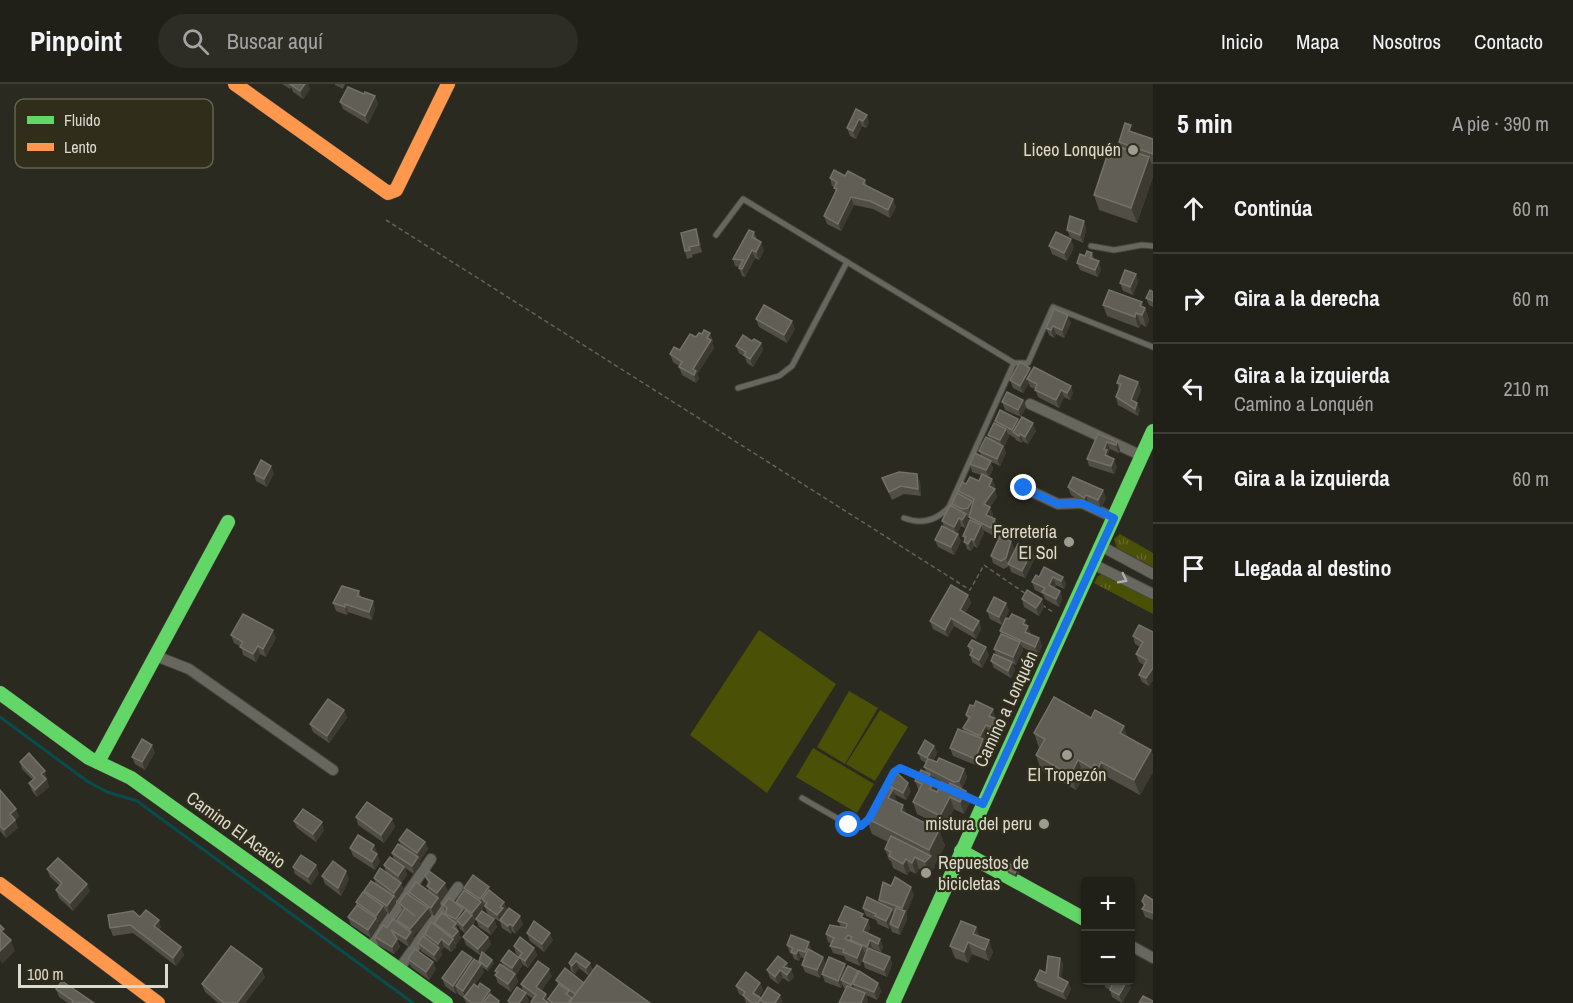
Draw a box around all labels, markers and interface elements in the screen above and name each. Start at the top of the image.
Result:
search box [158,14,578,68]
text: Pinpoint [30,22,122,60]
icon: search [179,25,212,58]
text: Buscar aquí [227,26,323,56]
text: Inicio [1221,27,1263,56]
text: Mapa [1296,27,1339,56]
text: Nosotros [1372,27,1441,56]
text: Contacto [1474,27,1543,56]
legend [15,99,213,168]
text: 5 min [1177,106,1233,141]
text: Fluido [64,109,100,131]
text: A pie · 390 m [1452,110,1549,137]
text: Lento [64,136,97,158]
place label: Liceo Lonquén [1023,137,1121,162]
marker: Liceo Lonquén [1126,143,1140,157]
icon: ahead [1177,192,1210,225]
text: Continúa [1234,193,1312,223]
text: 60 m [1513,195,1549,222]
icon: right [1177,282,1210,315]
text: Gira a la derecha [1234,283,1379,313]
text: 60 m [1513,285,1549,312]
text: Gira a la izquierda [1234,360,1389,390]
icon: left [1177,372,1210,405]
text: 210 m [1503,375,1549,402]
text: Camino a Lonquén [1234,390,1374,417]
icon: left [1177,462,1210,495]
text: Gira a la izquierda [1234,463,1389,493]
text: 60 m [1513,465,1549,492]
route end [1010,474,1036,500]
place label: Ferretería El Sol [993,519,1057,565]
marker: Ferretería El Sol [1062,535,1076,549]
icon: arrive [1177,552,1210,585]
text: Llegada al destino [1234,553,1391,583]
one-way arrow [1117,572,1127,583]
street label: Camino a Lonquén [968,647,1043,771]
marker: El Tropezón [1060,748,1074,762]
place label: El Tropezón [1028,762,1106,787]
street label: Camino El Acacio [181,785,291,874]
route start [835,811,861,837]
place label: mistura del peru [925,811,1032,836]
marker: mistura del peru [1037,817,1051,831]
place label: Repuestos de bicicletas [938,850,1029,896]
marker: Repuestos de bicicletas [919,866,933,880]
map controls [1081,877,1135,985]
button: + [1081,877,1135,931]
button: − [1081,931,1135,985]
scale bar [18,961,168,988]
text: 100 m [27,963,63,985]

